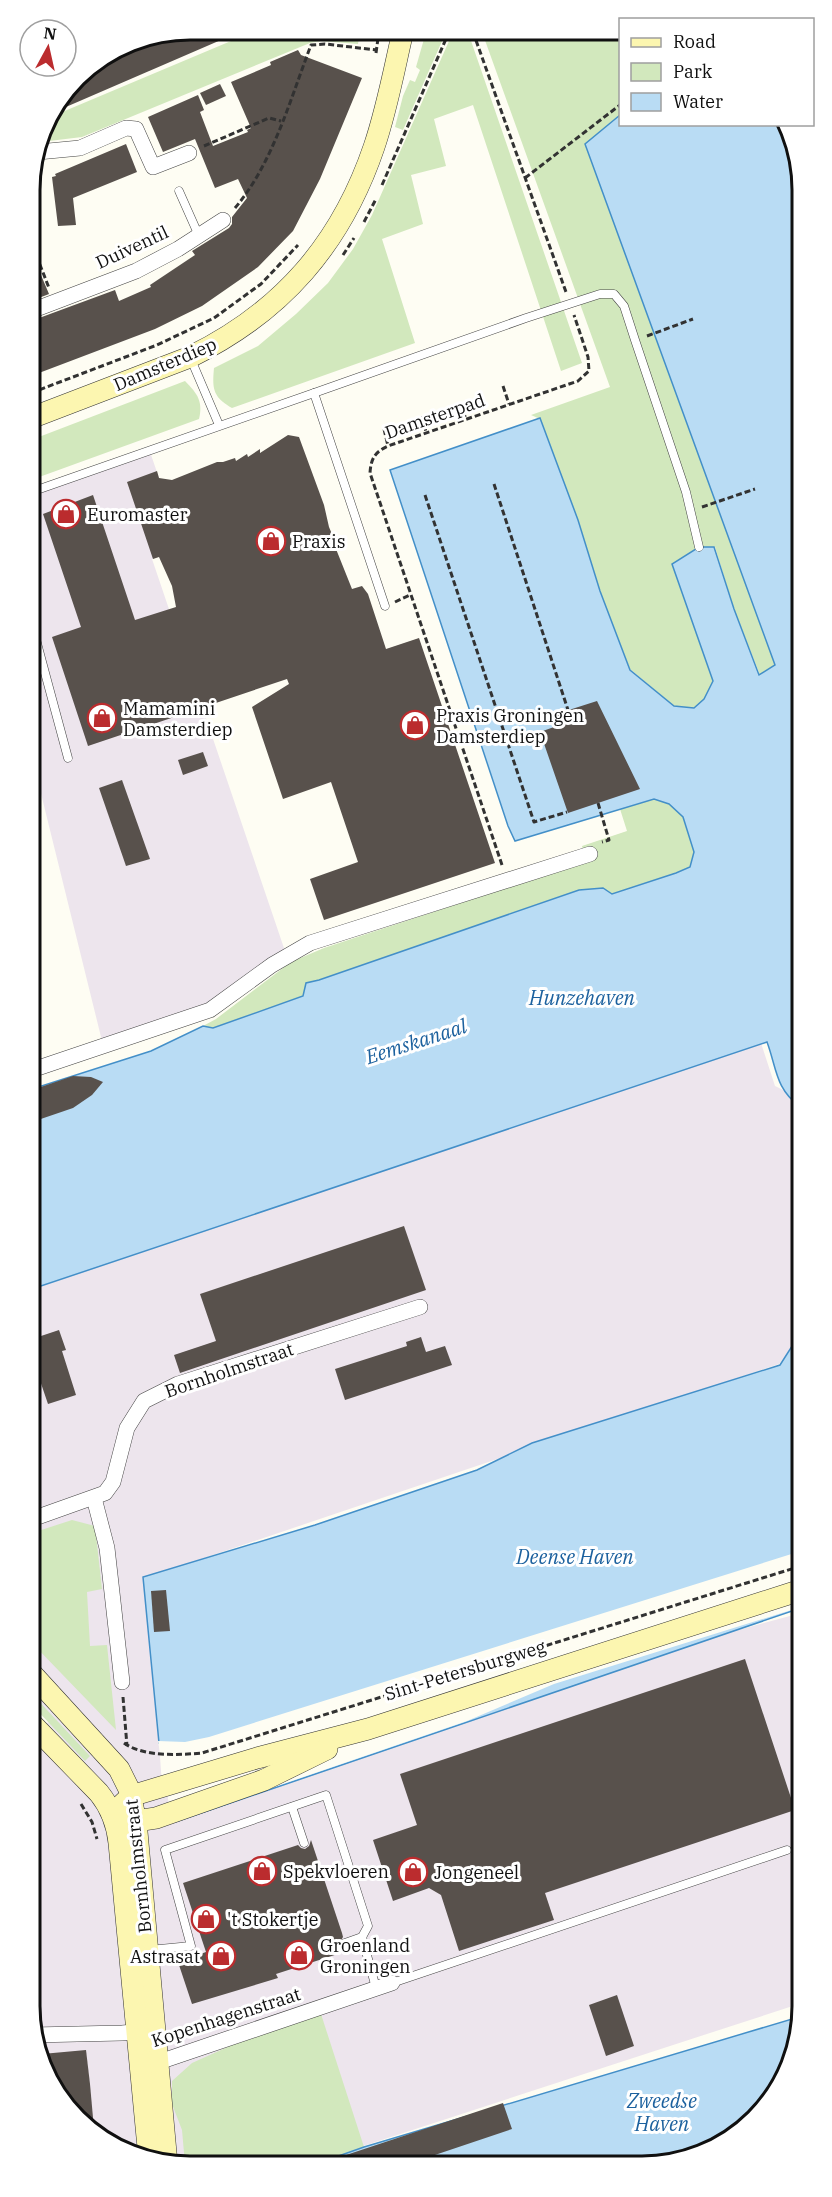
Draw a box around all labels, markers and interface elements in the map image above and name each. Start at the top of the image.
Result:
north arrow [18,18,78,78]
legend [619,18,814,126]
text: N [42,22,58,44]
text: Road [673,30,716,53]
text: Park [673,60,713,83]
text: Water [673,90,723,113]
street label: Duiventil [92,220,172,274]
street label: Damsterdiep [110,332,220,396]
street label: Damsterpad [382,388,488,444]
shop icon: Euromaster [50,498,82,530]
place label: Euromaster [87,503,187,526]
shop icon: Praxis [255,525,287,557]
place label: Praxis [292,530,345,553]
place label: Mamamini Damsterdiep [123,697,233,741]
shop icon: Mamamini Damsterdiep [86,702,118,734]
place label: Praxis Groningen Damsterdiep [436,704,584,748]
shop icon: Praxis Groningen Damsterdiep [399,709,431,741]
water label: Hunzehaven [528,984,636,1011]
water label: Eemskanaal [361,1012,470,1070]
street label: Bornholmstraat [162,1337,296,1403]
water label: Deense Haven [515,1543,634,1570]
street label: Sint-Petersburgweg [382,1635,548,1705]
street label: Bornholmstraat [120,1798,156,1934]
shop icon: Spekvloeren [246,1855,278,1887]
shop icon: Jongeneel [397,1856,429,1888]
place label: Spekvloeren [283,1860,389,1883]
place label: Jongeneel [434,1861,519,1884]
shop icon: 't Stokertje [190,1903,222,1935]
place label: 't Stokertje [227,1908,318,1931]
place label: Groenland Groningen [320,1934,411,1978]
shop icon: Groenland Groningen [283,1939,315,1971]
shop icon: Astrasat [205,1940,237,1972]
place label: Astrasat [130,1945,200,1968]
street label: Kopenhagenstraat [149,1982,303,2052]
water label: Zweedse Haven [626,2087,697,2137]

